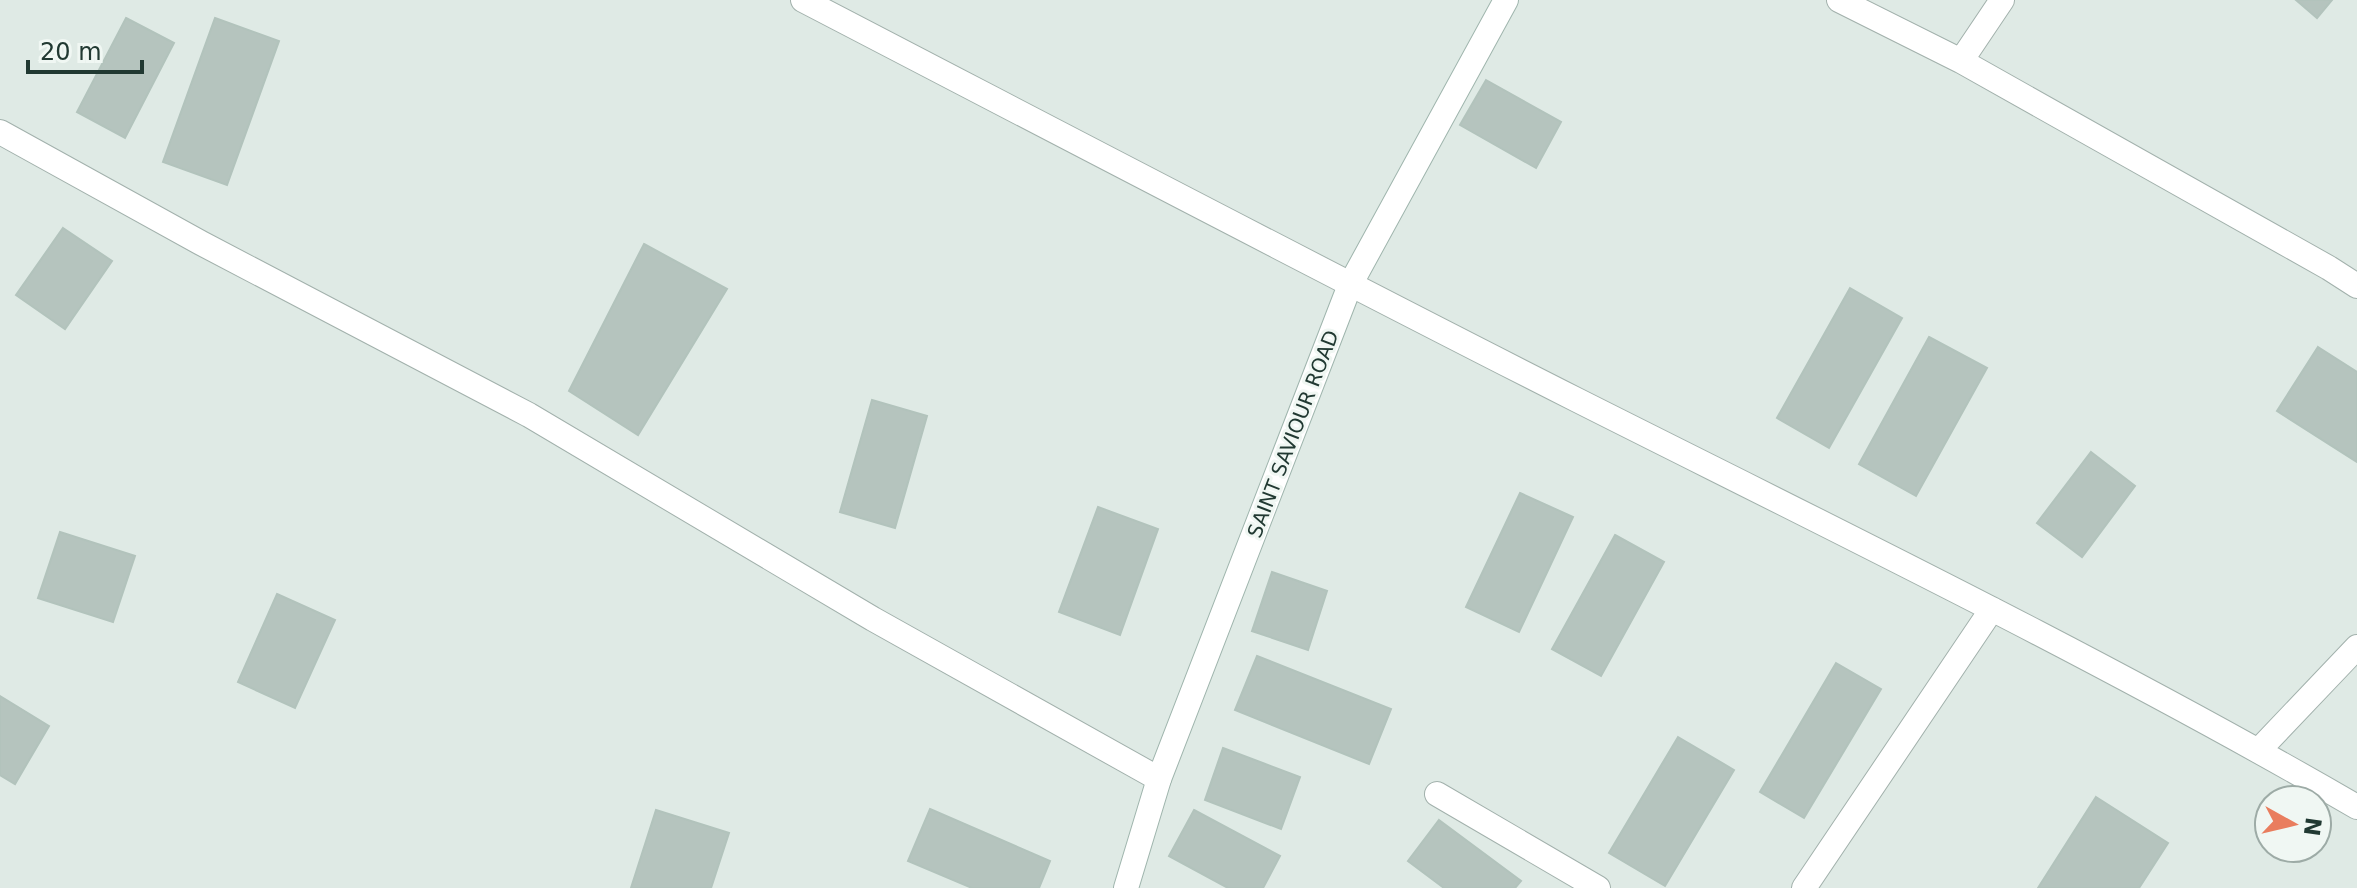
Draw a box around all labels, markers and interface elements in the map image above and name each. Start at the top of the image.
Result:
scale bar [28,24,142,74]
text: 20 m [40,38,102,66]
street label: SAINT SAVIOUR ROAD [1242,327,1344,541]
north arrow [2253,784,2333,864]
text: N [2299,816,2326,838]

